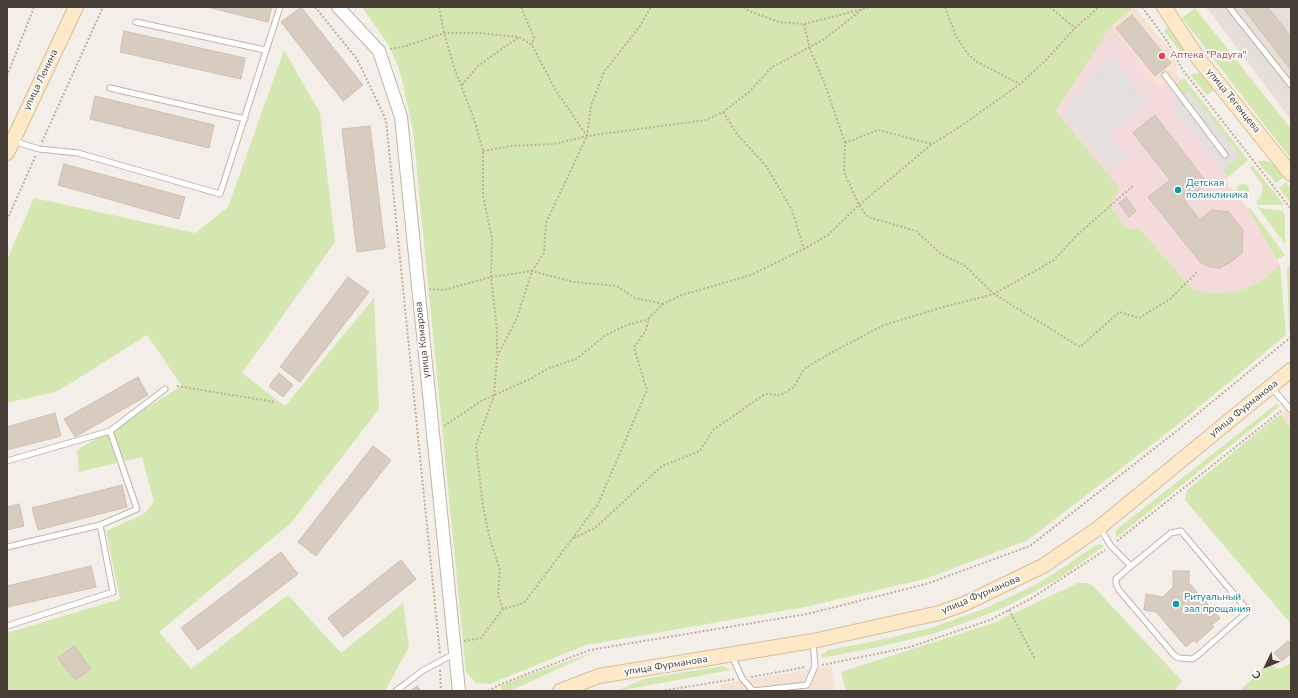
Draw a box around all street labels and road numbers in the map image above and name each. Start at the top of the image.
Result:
street label: улица Ленина [21,48,61,112]
street label: улица Тегенцева [1203,67,1263,135]
street label: улица Комарова [413,301,433,379]
street label: улица Фурманова [1207,378,1281,440]
street label: улица Фурманова [940,573,1022,617]
street label: улица Фурманова [623,653,709,679]

